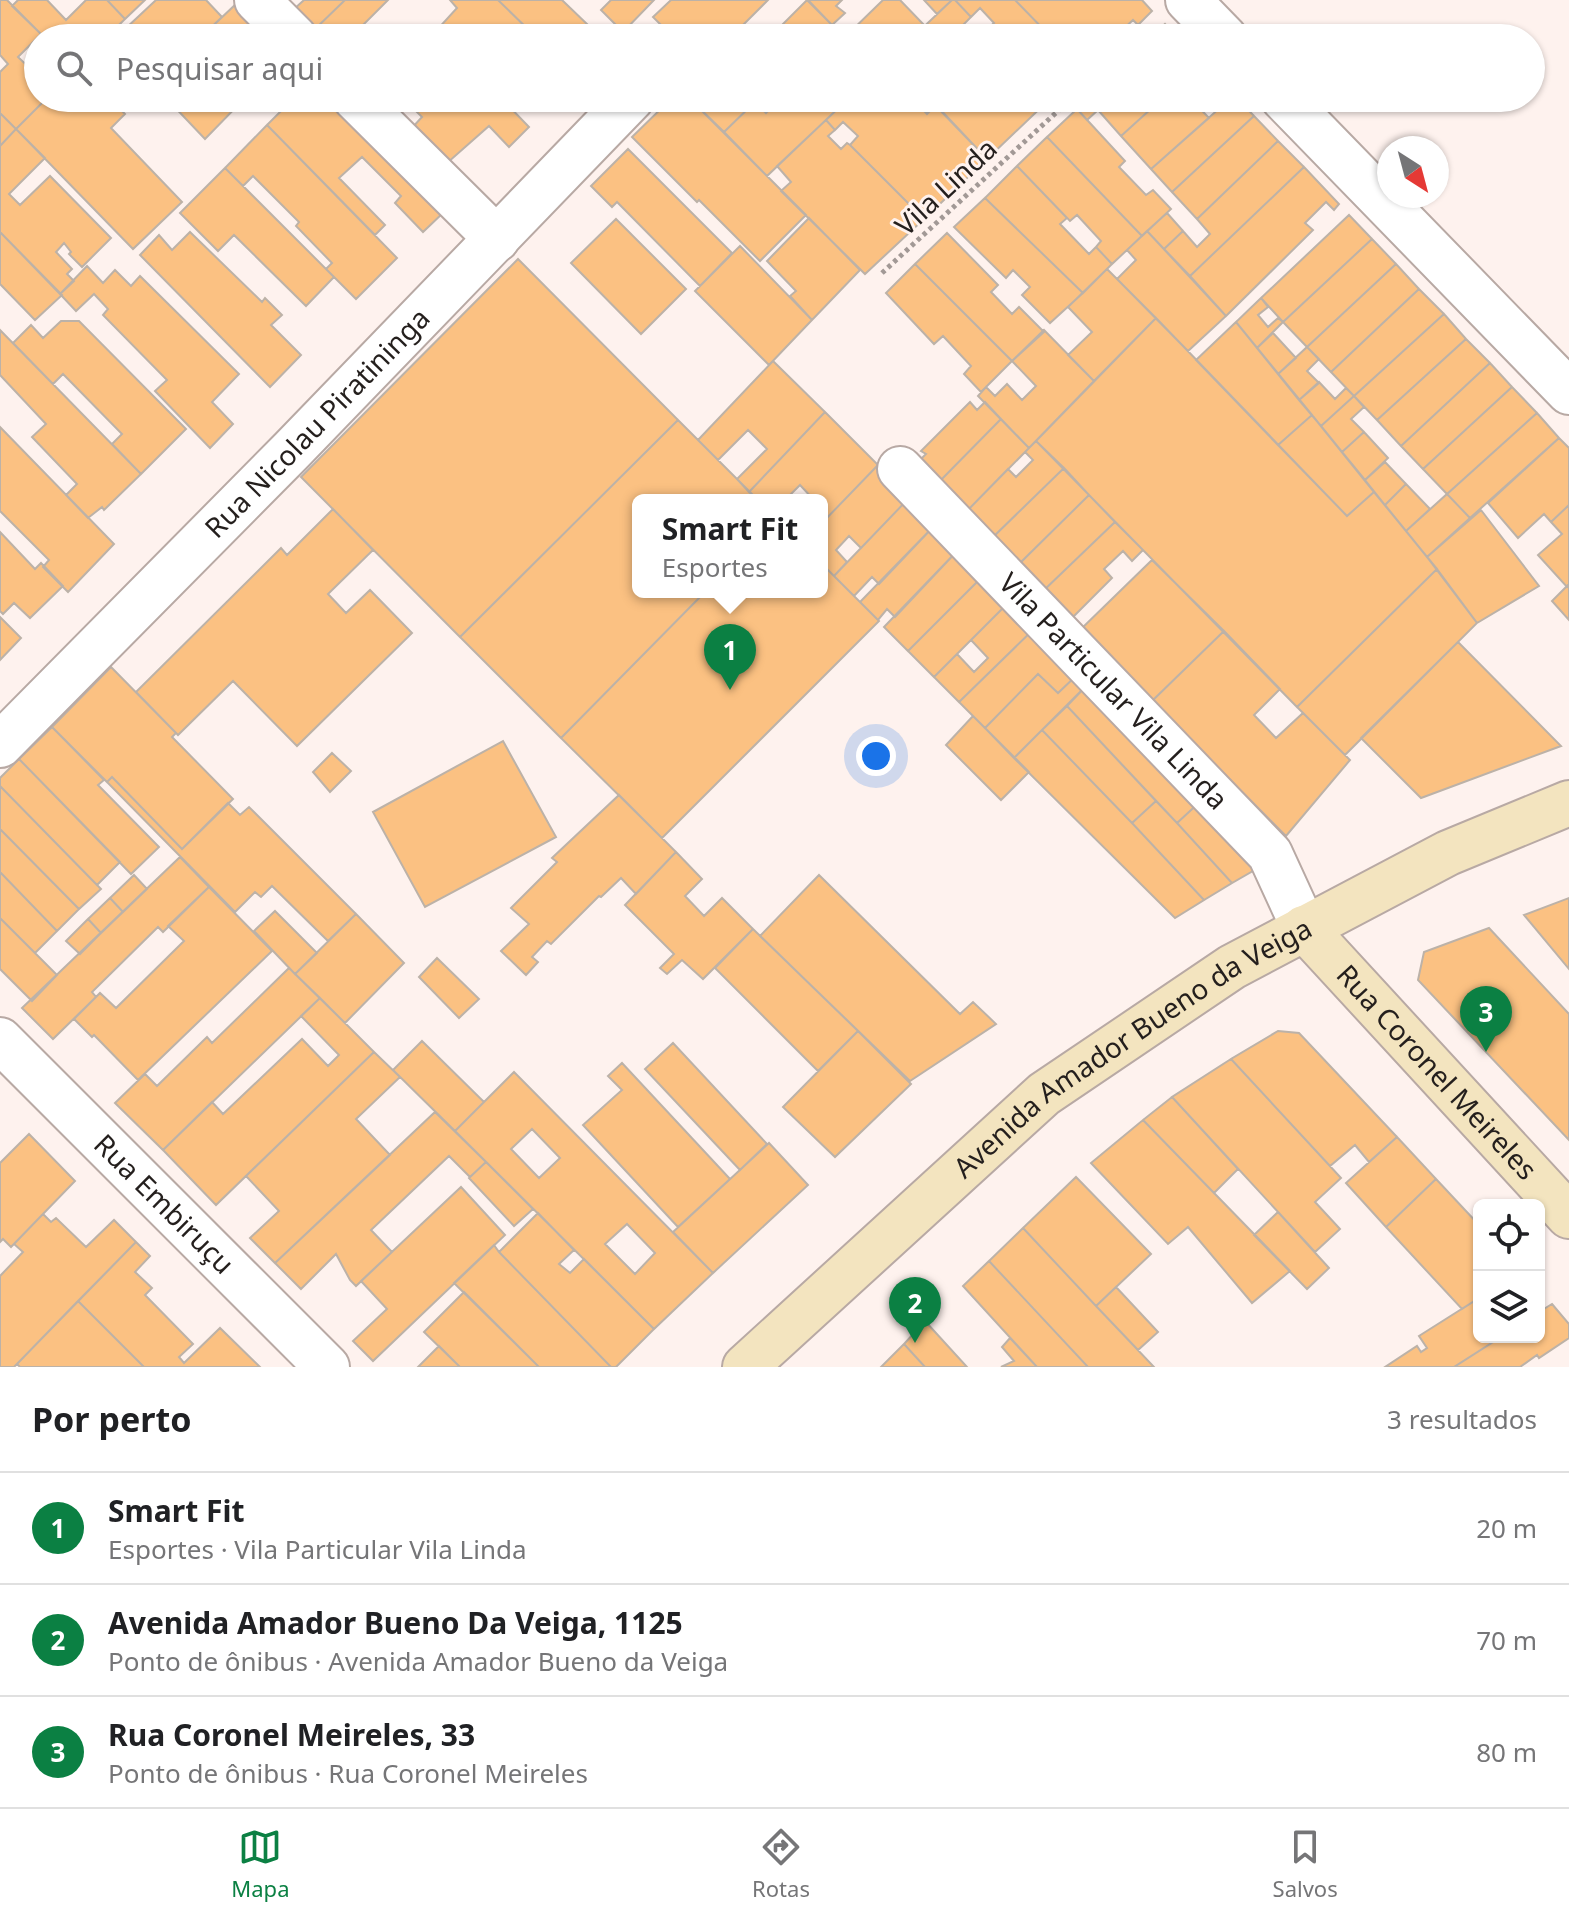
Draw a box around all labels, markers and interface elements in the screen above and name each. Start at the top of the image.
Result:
search box [24,24,1545,112]
icon: search [52,46,96,90]
text: Pesquisar aqui [116,48,323,89]
street label: Vila Linda [886,129,1004,243]
north arrow [1377,136,1449,208]
street label: Rua Nicolau Piratininga [196,299,437,546]
popup [632,494,828,598]
text: Smart Fit [662,508,798,549]
text: Esportes [662,549,768,585]
street label: Vila Particular Vila Linda [991,564,1237,817]
pin: 1 [704,624,756,690]
your location [856,736,896,776]
street label: Avenida Amador Bueno da Veiga [945,908,1318,1186]
street label: Rua Coronel Meireles [1329,956,1546,1187]
pin: 3 [1460,986,1512,1052]
street label: Rua Embiruçu [86,1125,243,1282]
map controls [1473,1199,1545,1343]
button: locate [1473,1199,1545,1271]
button: layers [1473,1271,1545,1343]
pin: 2 [889,1277,941,1343]
text: Por perto [32,1396,191,1442]
text: 3 resultados [1387,1401,1537,1437]
text: Smart Fit [108,1490,244,1531]
text: 1 [51,1510,65,1546]
text: 20 m [1476,1510,1537,1546]
text: Esportes · Vila Particular Vila Linda [108,1531,527,1567]
text: Avenida Amador Bueno Da Veiga, 1125 [108,1602,683,1643]
text: 2 [51,1622,65,1658]
text: 70 m [1476,1622,1537,1658]
text: Ponto de ônibus · Avenida Amador Bueno da Veiga [108,1643,728,1679]
text: Rua Coronel Meireles, 33 [108,1714,475,1755]
text: 3 [51,1734,65,1770]
text: 80 m [1476,1734,1537,1770]
text: Ponto de ônibus · Rua Coronel Meireles [108,1755,588,1791]
tab: Mapa [231,1825,289,1903]
tab: Rotas [752,1825,810,1903]
tab: Salvos [1273,1825,1338,1903]

